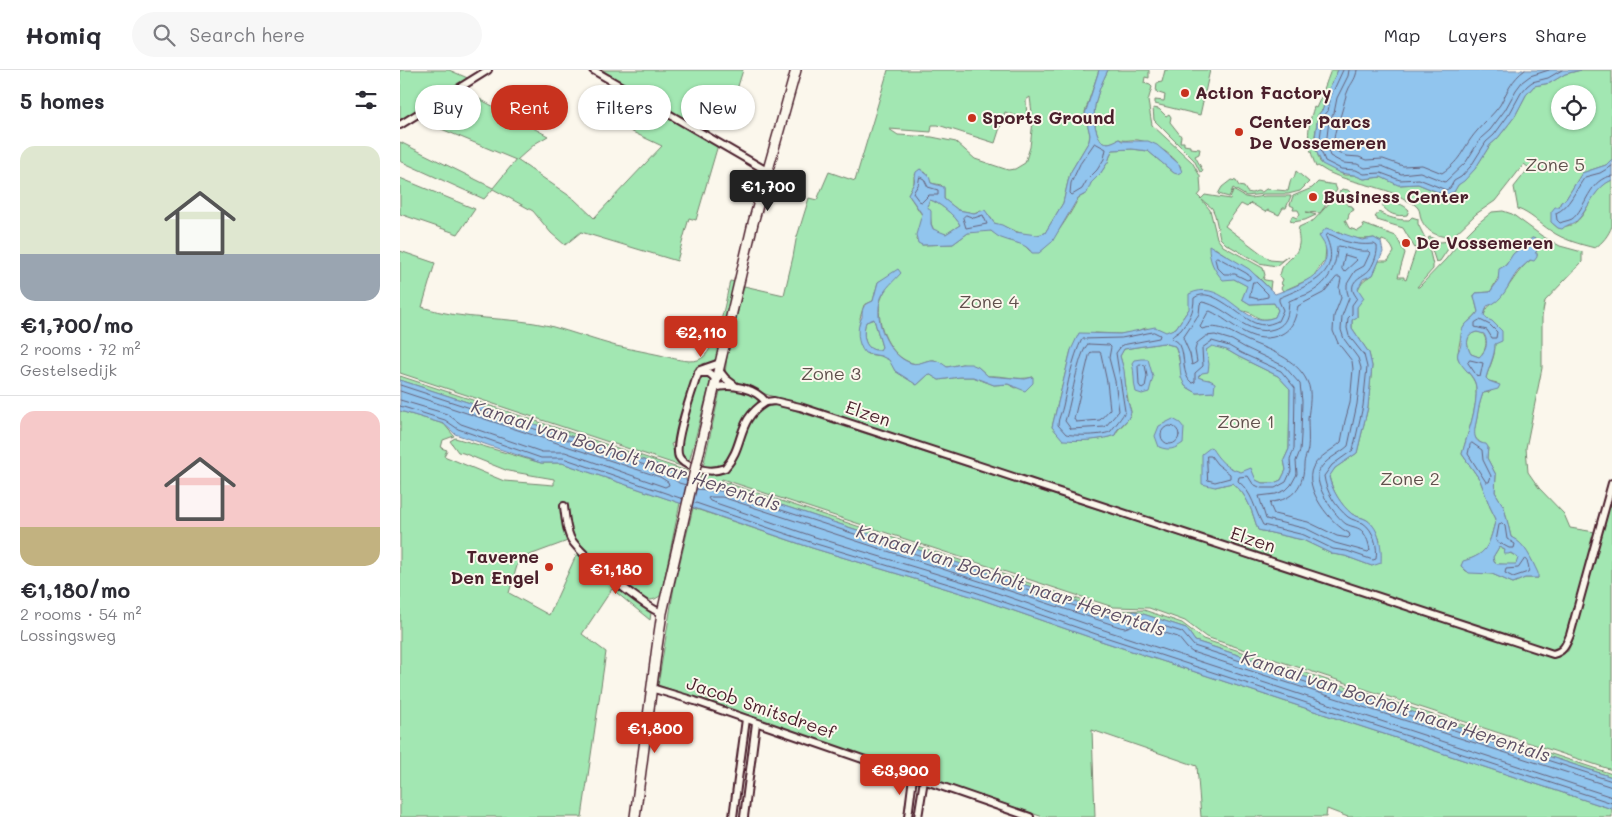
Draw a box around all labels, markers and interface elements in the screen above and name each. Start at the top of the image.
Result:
search box [132,12,482,57]
text: Homiq [25,19,102,50]
icon: search [150,21,178,49]
text: Search here [190,22,305,47]
text: Map [1384,23,1420,47]
text: Layers [1448,23,1507,47]
text: Share [1535,23,1587,47]
place label: Action Factory [1195,80,1332,104]
chip: Buy [415,85,481,130]
chip: Rent [491,85,568,130]
chip: Filters [578,85,671,130]
chip: New [681,85,755,130]
map controls [1551,85,1596,130]
button: locate [1551,85,1596,130]
icon: filters [352,86,380,114]
text: 5 homes [20,87,105,114]
marker: Action Factory [1179,87,1191,99]
place label: Sports Ground [982,105,1115,129]
place label: Center Parcs De Vossemeren [1249,109,1386,154]
marker: Sports Ground [966,112,978,124]
marker: Center Parcs De Vossemeren [1233,126,1245,138]
park label: Zone 5 [1525,152,1585,176]
pin: €1,700 [727,170,809,212]
text: €1,700 [741,175,795,196]
icon: home [155,178,245,268]
place label: Business Center [1323,184,1469,208]
marker: Business Center [1307,191,1319,203]
place label: De Vossemeren [1416,230,1553,254]
marker: De Vossemeren [1400,237,1412,249]
park label: Zone 4 [959,289,1020,313]
text: €1,700/mo [20,311,133,338]
pin: €2,110 [660,316,742,358]
text: €2,110 [675,321,727,342]
text: 2 rooms · 72 m² [20,338,141,359]
text: Gestelsedijk [20,359,117,380]
park label: Zone 3 [801,361,861,385]
water label: Kanaal van Bocholt naar Herentals [468,393,784,516]
street label: Elzen [843,395,894,432]
park label: Zone 1 [1217,409,1275,433]
icon: home [155,444,245,534]
park label: Zone 2 [1380,466,1440,490]
water label: Kanaal van Bocholt naar Herentals [853,518,1169,641]
street label: Elzen [1228,521,1279,558]
place label: Taverne Den Engel [450,544,539,589]
pin: €1,180 [575,552,657,595]
text: €1,180 [590,558,642,579]
marker: Taverne Den Engel [543,561,555,573]
text: €1,180/mo [20,576,130,603]
text: 2 rooms · 54 m² [20,603,141,624]
text: Lossingsweg [20,624,116,645]
water label: Kanaal van Bocholt naar Herentals [1238,644,1554,767]
street label: Jacob Smitsdreef [684,670,840,744]
pin: €1,800 [614,712,696,754]
text: €1,800 [627,717,683,738]
pin: €3,900 [859,754,941,796]
text: €3,900 [871,759,929,780]

